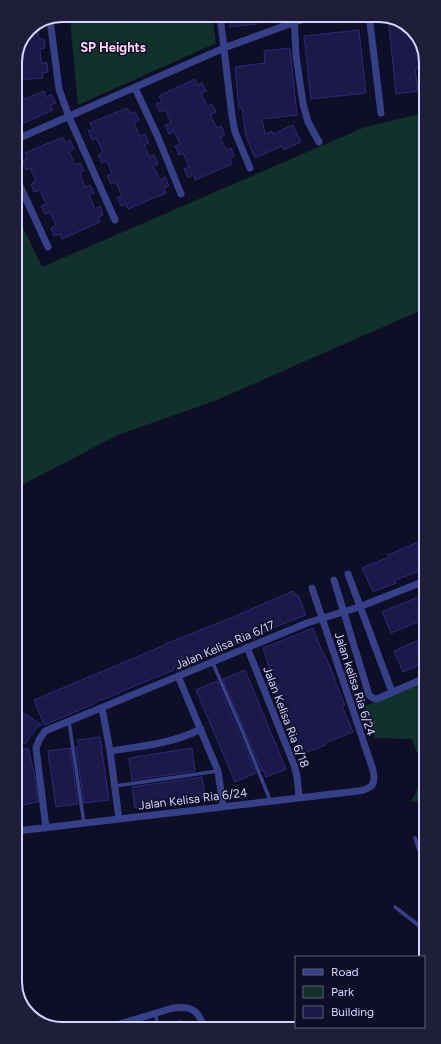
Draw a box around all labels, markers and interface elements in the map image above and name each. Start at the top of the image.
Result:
district label: SP Heights [80,40,146,55]
street label: Jalan Kelisa Ria 6/17 [173,617,277,672]
street label: Jalan kelisa Ria 6/24 [332,630,379,738]
street label: Jalan Kelisa Ria 6/18 [260,664,312,770]
street label: Jalan Kelisa Ria 6/24 [138,785,249,813]
legend [295,956,425,1028]
text: Road [331,965,359,979]
text: Park [331,985,354,999]
text: Building [331,1005,374,1019]

